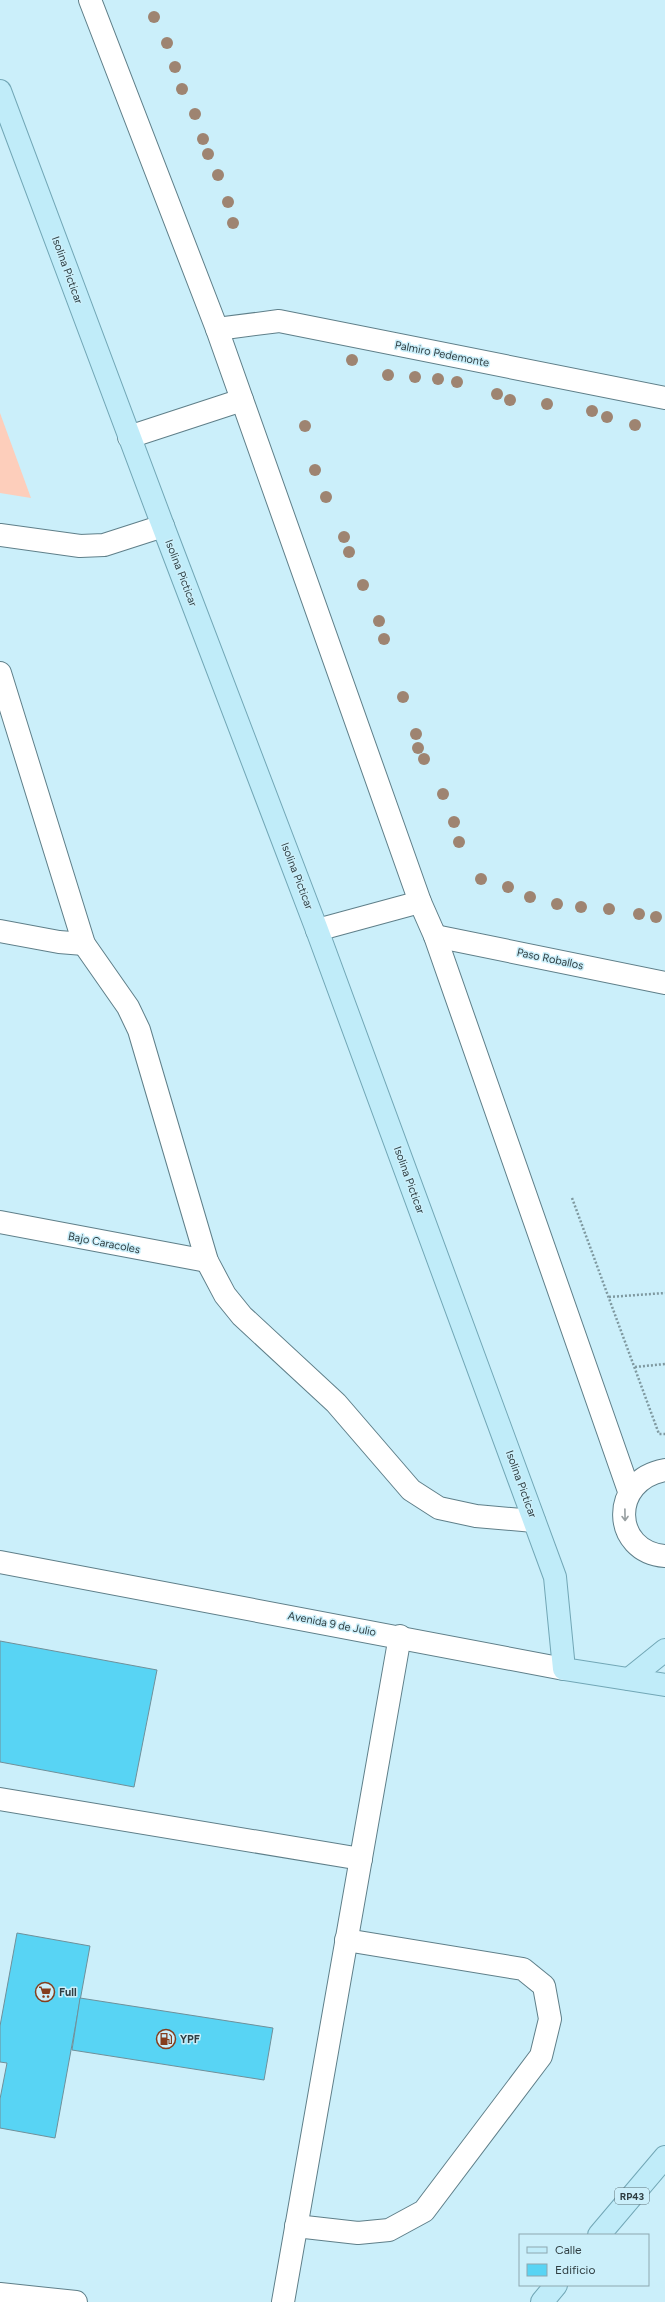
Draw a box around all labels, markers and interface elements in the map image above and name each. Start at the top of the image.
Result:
street label: Isolina Picticar [49,235,85,306]
street label: Palmiro Pedemonte [394,338,490,370]
street label: Isolina Picticar [162,538,200,609]
street label: Isolina Picticar [278,841,316,912]
street label: Paso Roballos [516,946,584,972]
street label: Isolina Picticar [391,1145,427,1216]
street label: Bajo Caracoles [67,1230,141,1256]
street label: Isolina Picticar [503,1449,539,1520]
one-way arrow [621,1508,628,1521]
street label: Avenida 9 de Julio [287,1609,377,1639]
supermarket icon: Full [34,1981,56,2003]
place label: Full [59,1986,77,1999]
fuel station icon: YPF [155,2028,177,2050]
place label: YPF [180,2033,200,2046]
road number: RP43 [615,2188,649,2204]
legend [519,2234,649,2286]
text: Calle [555,2243,582,2257]
text: Edificio [555,2263,595,2277]

